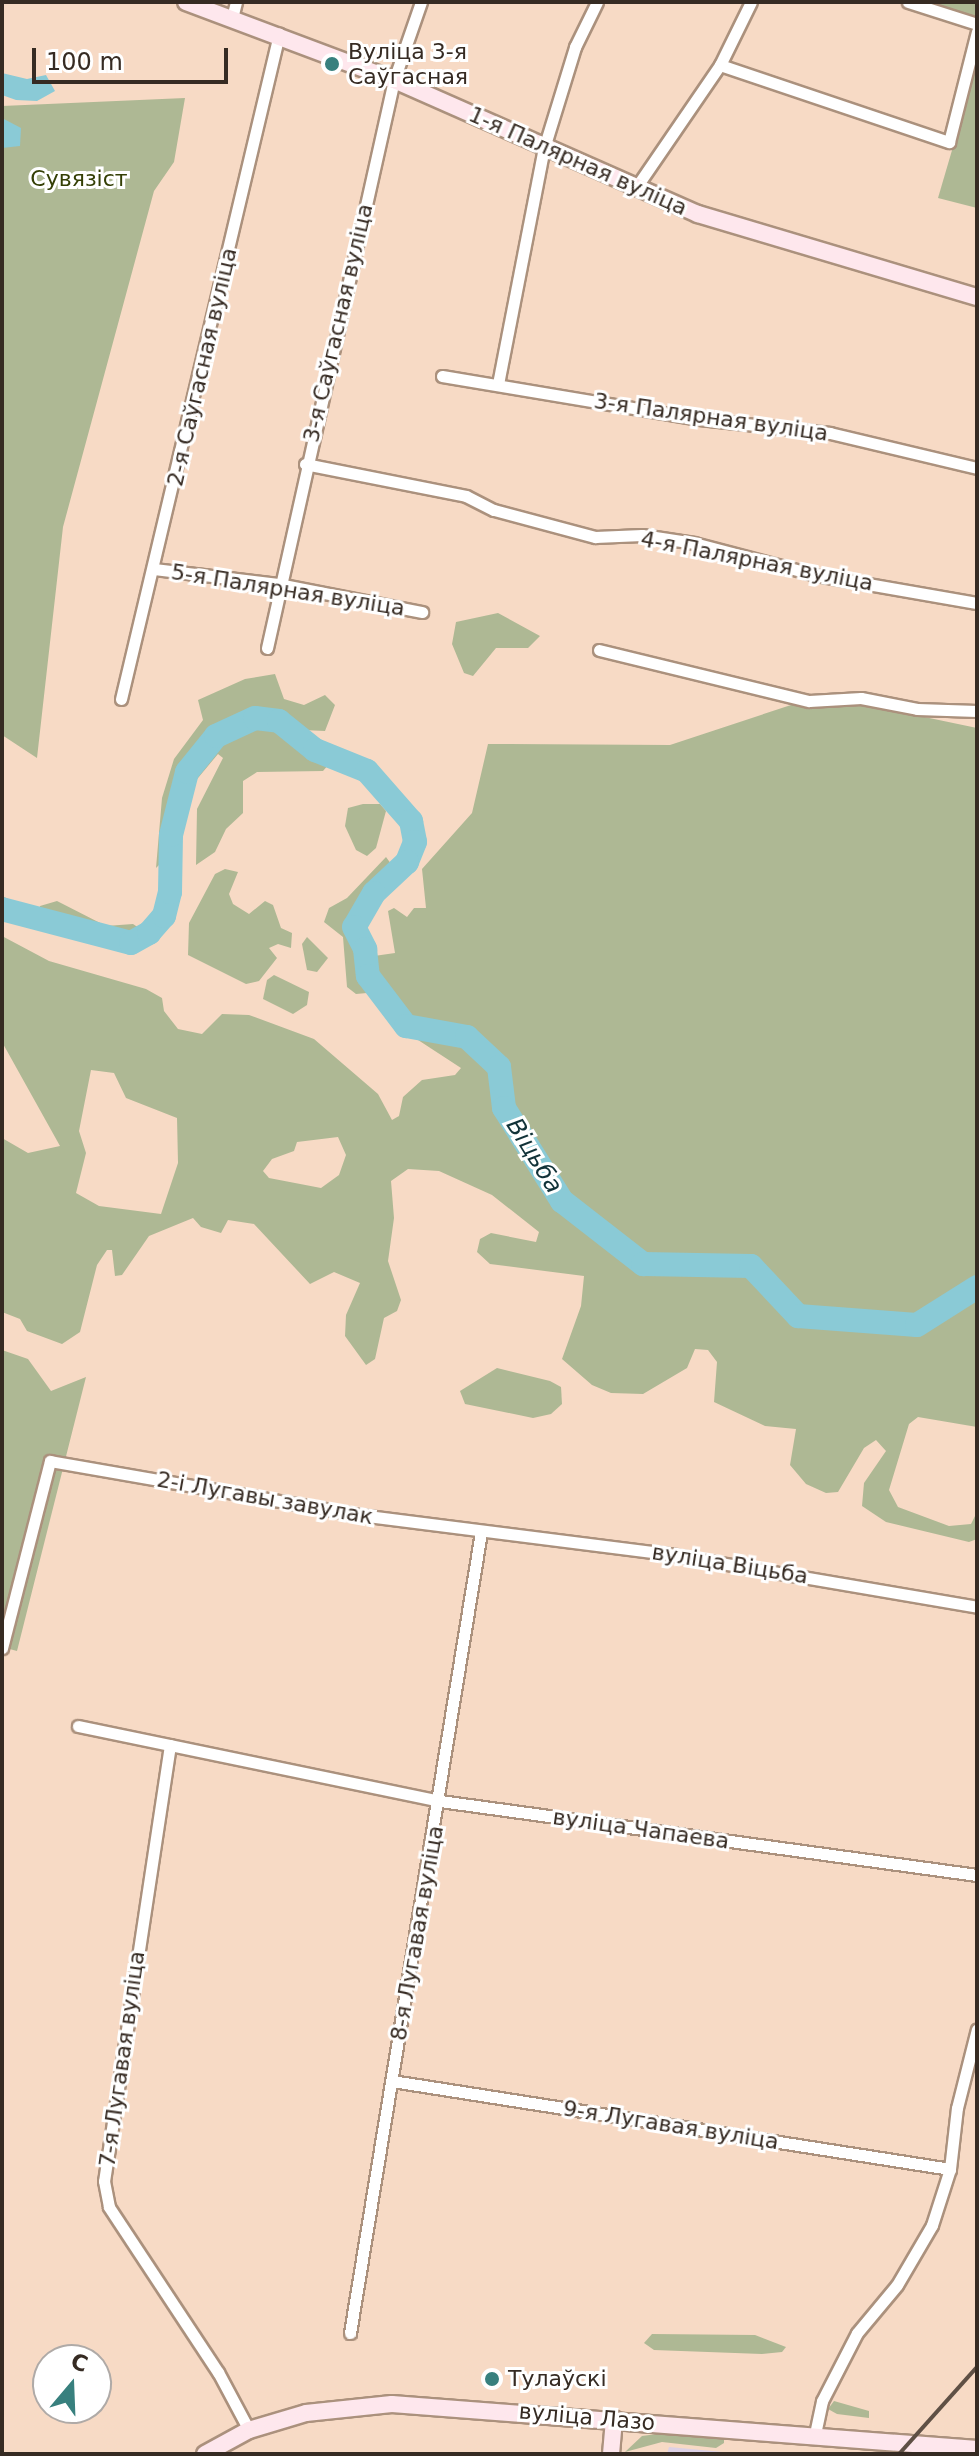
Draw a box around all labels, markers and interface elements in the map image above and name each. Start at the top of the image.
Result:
scale bar [36,32,232,82]
place label: Вуліца 3-я Саўгасная [348,38,468,90]
text: 100 m [46,48,123,76]
marker: Вуліца 3-я Саўгасная [323,55,341,73]
street label: 1-я Палярная вуліца [465,101,691,221]
park label: Сувязіст [30,166,128,192]
street label: 3-я Саўгасная вуліца [298,201,378,445]
street label: 2-я Саўгасная вуліца [162,245,242,489]
street label: 3-я Палярная вуліца [592,387,830,447]
street label: 4-я Палярная вуліца [639,526,875,596]
street label: 5-я Палярная вуліца [169,558,407,622]
water label: Віцьба [500,1113,568,1199]
street label: 2-і Лугавы завулак [155,1466,375,1530]
street label: вуліца Віцьба [650,1539,810,1589]
street label: вуліца Чапаева [551,1804,731,1854]
street label: 8-я Лугавая вуліца [385,1823,449,2043]
street label: 7-я Лугавая вуліца [94,1949,150,2169]
street label: 9-я Лугавая вуліца [561,2095,781,2155]
north arrow [32,2344,112,2424]
text: С [68,2348,91,2377]
place label: Тулаўскі [508,2366,607,2392]
marker: Тулаўскі [483,2370,501,2388]
street label: вуліца Лазо [518,2398,656,2436]

